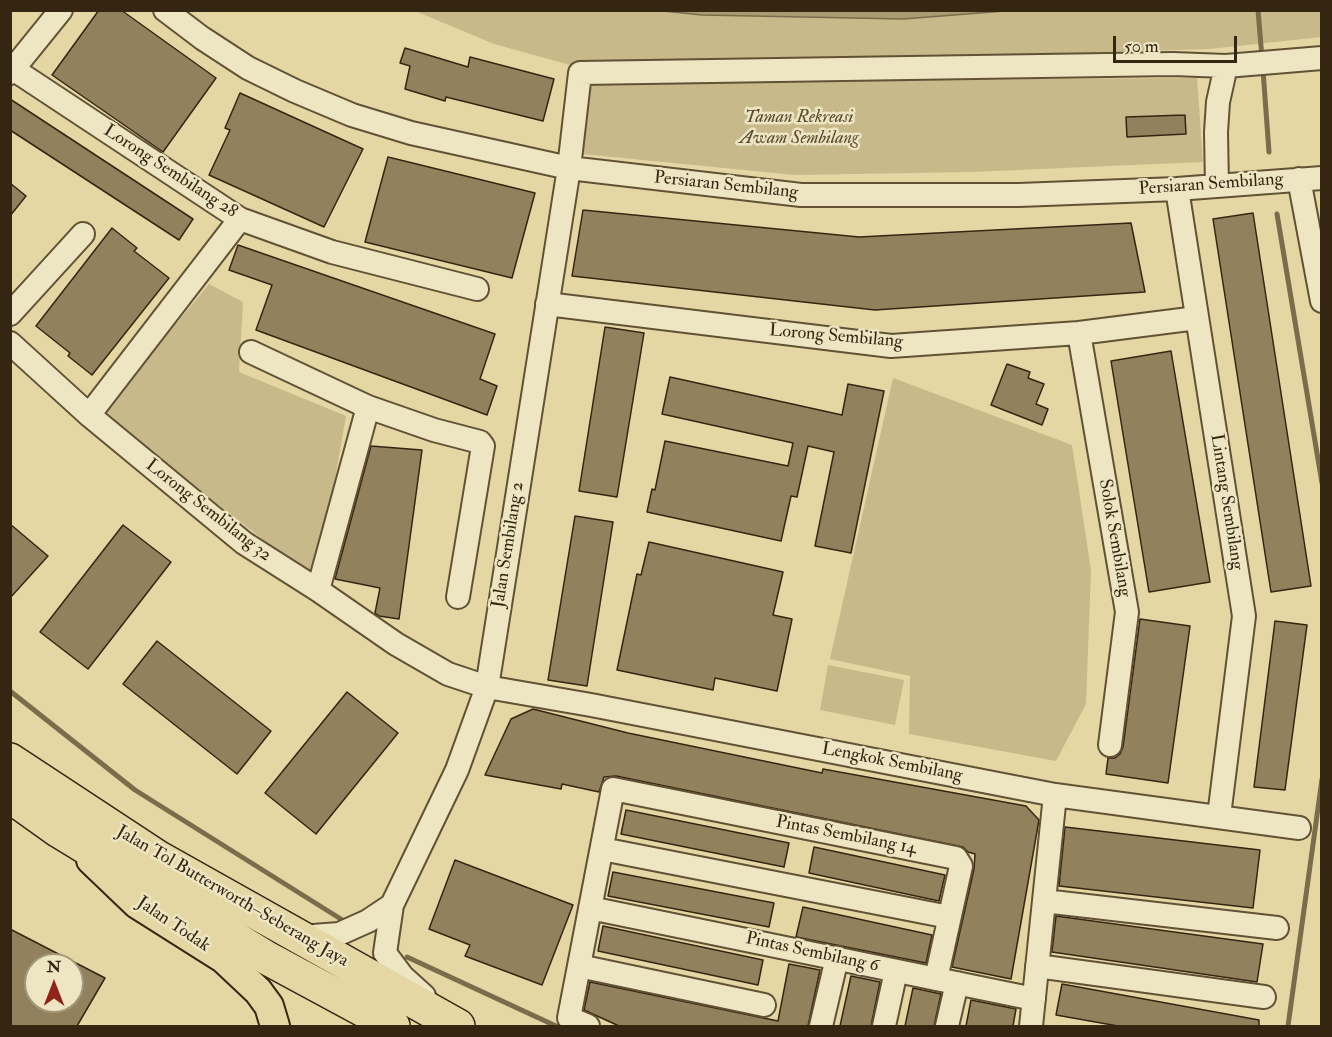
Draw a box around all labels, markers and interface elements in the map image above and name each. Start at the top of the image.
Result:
scale bar [1116,24,1240,62]
text: 50 m [1124,35,1159,58]
park label: Taman Rekreasi Awam Sembilang [739,107,859,150]
street label: Lorong Sembilang 28 [99,121,241,223]
street label: Persiaran Sembilang [653,168,799,204]
street label: Persiaran Sembilang [1138,169,1284,201]
street label: Lorong Sembilang [768,320,904,354]
street label: Lintang Sembilang [1205,433,1247,571]
street label: Lorong Sembilang 32 [141,455,275,567]
street label: Solok Sembilang [1093,477,1135,599]
street label: Jalan Sembilang 2 [488,480,530,610]
street label: Lengkok Sembilang [820,739,964,787]
street label: Pintas Sembilang 14 [774,812,918,860]
street label: Jalan Tol Butterworth–Seberang Jaya [112,822,352,972]
street label: Jalan Todak [132,893,214,957]
street label: Pintas Sembilang 6 [743,928,881,978]
north arrow [24,953,84,1013]
text: N [47,957,61,977]

